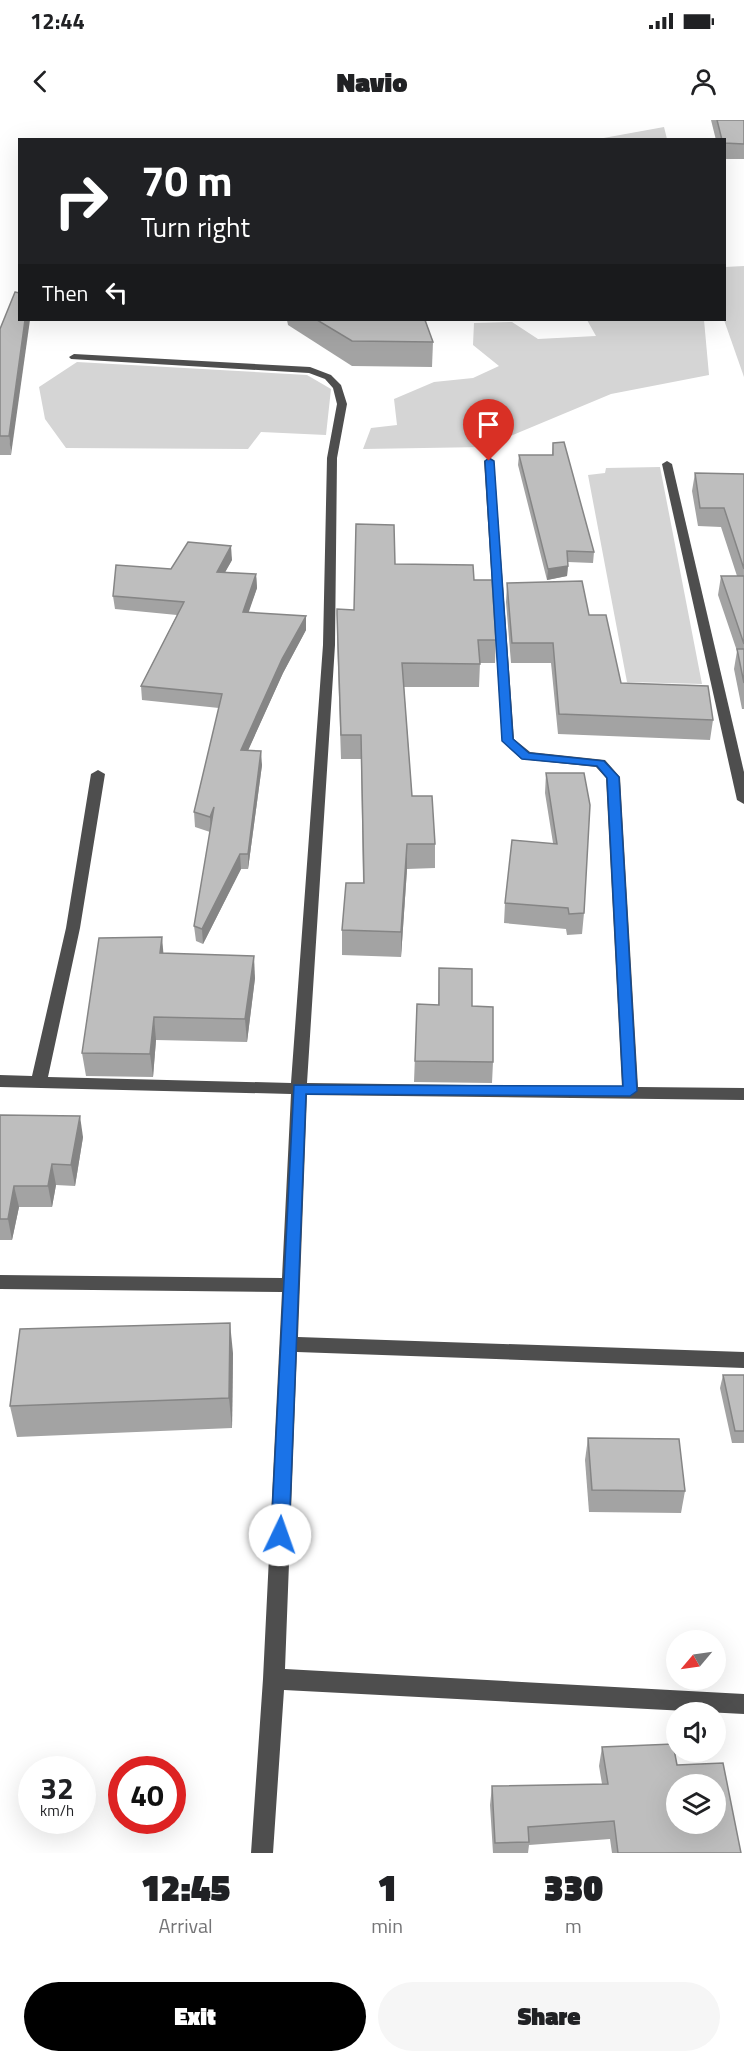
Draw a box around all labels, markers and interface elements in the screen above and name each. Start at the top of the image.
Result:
text: 12:44 [30,4,85,38]
text: Navio [337,61,407,102]
icon: back [24,65,57,98]
icon: person [687,65,720,98]
text: 70 m [141,148,233,212]
icon: right [42,162,120,240]
text: Turn right [141,206,250,247]
text: Then [42,276,88,310]
icon: left [100,276,133,309]
pin [463,399,514,461]
icon: arrive [472,408,505,441]
position arrow [248,1503,312,1567]
north arrow [666,1630,726,1690]
map controls [666,1630,726,1834]
button: sound [666,1702,726,1762]
speed limit sign: 40 [108,1756,186,1834]
text: 32 [40,1765,74,1811]
button: layers [666,1774,726,1834]
text: km/h [40,1799,74,1822]
text: 12:45 [141,1860,230,1915]
text: 1 [377,1860,397,1915]
text: 330 [544,1860,603,1915]
text: Arrival [158,1910,213,1941]
text: min [371,1910,403,1941]
text: m [565,1910,582,1941]
button: Exit [24,1982,366,2051]
button: Share [378,1982,720,2051]

